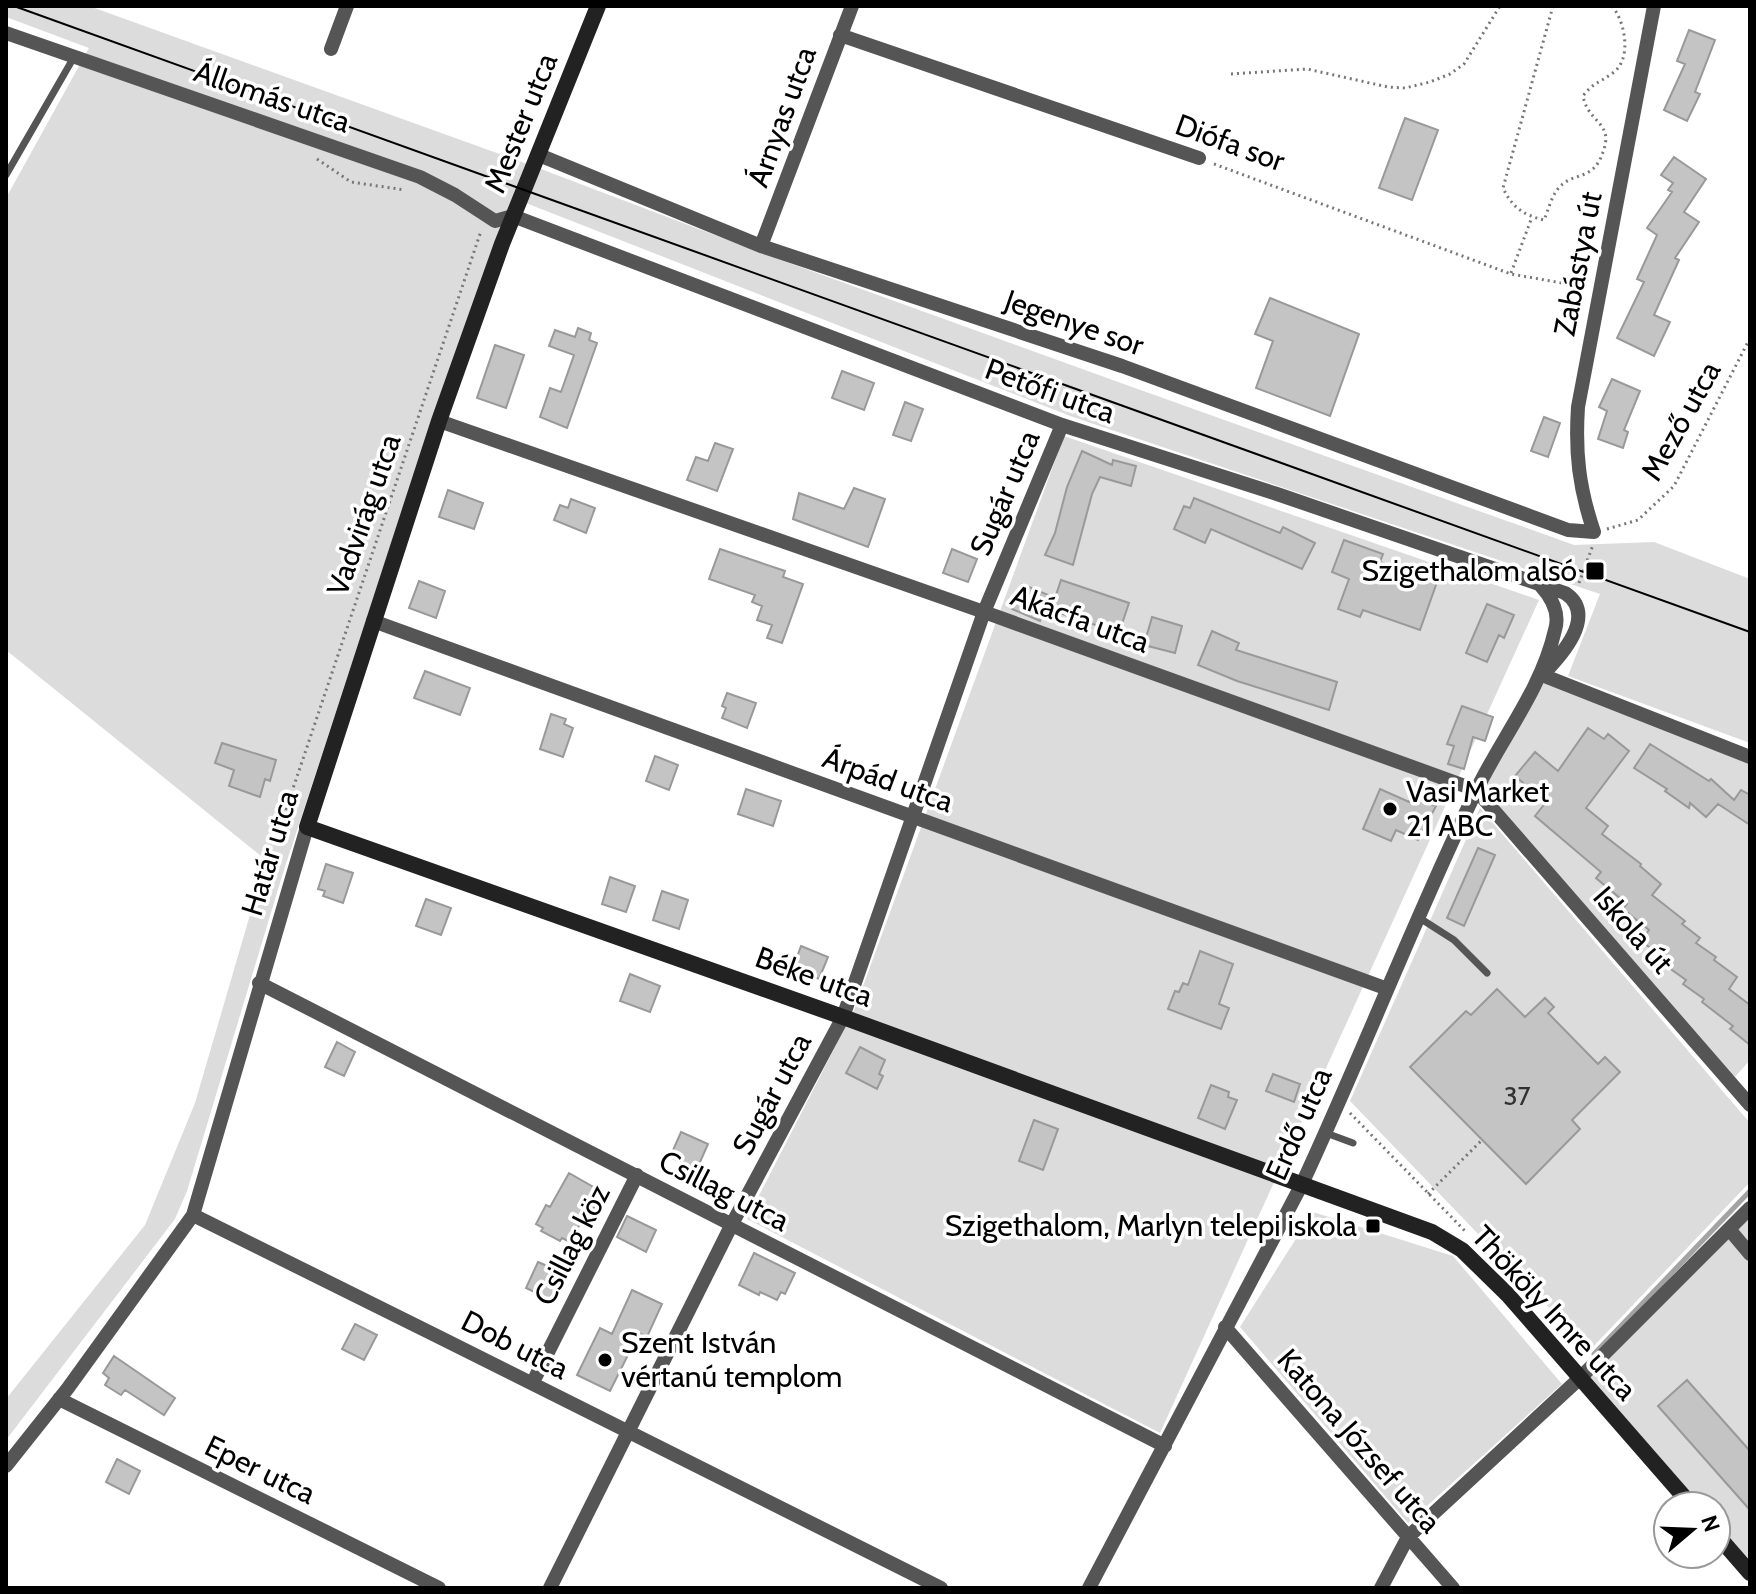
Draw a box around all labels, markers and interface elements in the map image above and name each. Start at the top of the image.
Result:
street label: Árnyas utca [739,41,824,192]
street label: Mester utca [476,47,565,198]
street label: Állomás utca [189,53,356,141]
street label: Diófa sor [1170,106,1290,180]
street label: Zabástya út [1545,189,1610,339]
street label: Jegenye sor [999,281,1149,364]
street label: Petőfi utca [980,350,1121,431]
street label: Mező utca [1633,354,1729,487]
street label: Sugár utca [962,424,1048,561]
street label: Vadvirág utca [319,429,409,600]
place label: Szigethalom alsó [1361,552,1577,589]
marker: Szigethalom alsó [1584,560,1606,582]
street label: Akácfa utca [1006,576,1155,661]
street label: Árpád utca [818,739,959,820]
place label: Vasi Market 21 ABC [1406,773,1549,844]
street label: Határ utca [233,785,306,920]
marker: Vasi Market 21 ABC [1381,800,1399,818]
street label: Iskola út [1586,879,1681,981]
street label: Béke utca [751,938,878,1015]
street label: Sugár utca [724,1026,819,1161]
street label: Erdő utca [1257,1061,1340,1186]
house number: 37 [1503,1080,1531,1112]
street label: Csillag utca [653,1142,796,1239]
street label: Csillag köz [525,1178,618,1311]
place label: Szigethalom, Marlyn telepi iskola [945,1207,1358,1244]
marker: Szigethalom, Marlyn telepi iskola [1364,1217,1382,1235]
street label: Thököly Imre utca [1464,1218,1645,1408]
street label: Dob utca [455,1302,576,1387]
place label: Szent István vértanú templom [621,1324,842,1395]
street label: Katona József utca [1270,1341,1450,1541]
marker: Szent István vértanú templom [596,1351,614,1369]
street label: Eper utca [199,1427,322,1512]
north arrow [1652,1490,1732,1570]
text: N [1695,1512,1726,1535]

